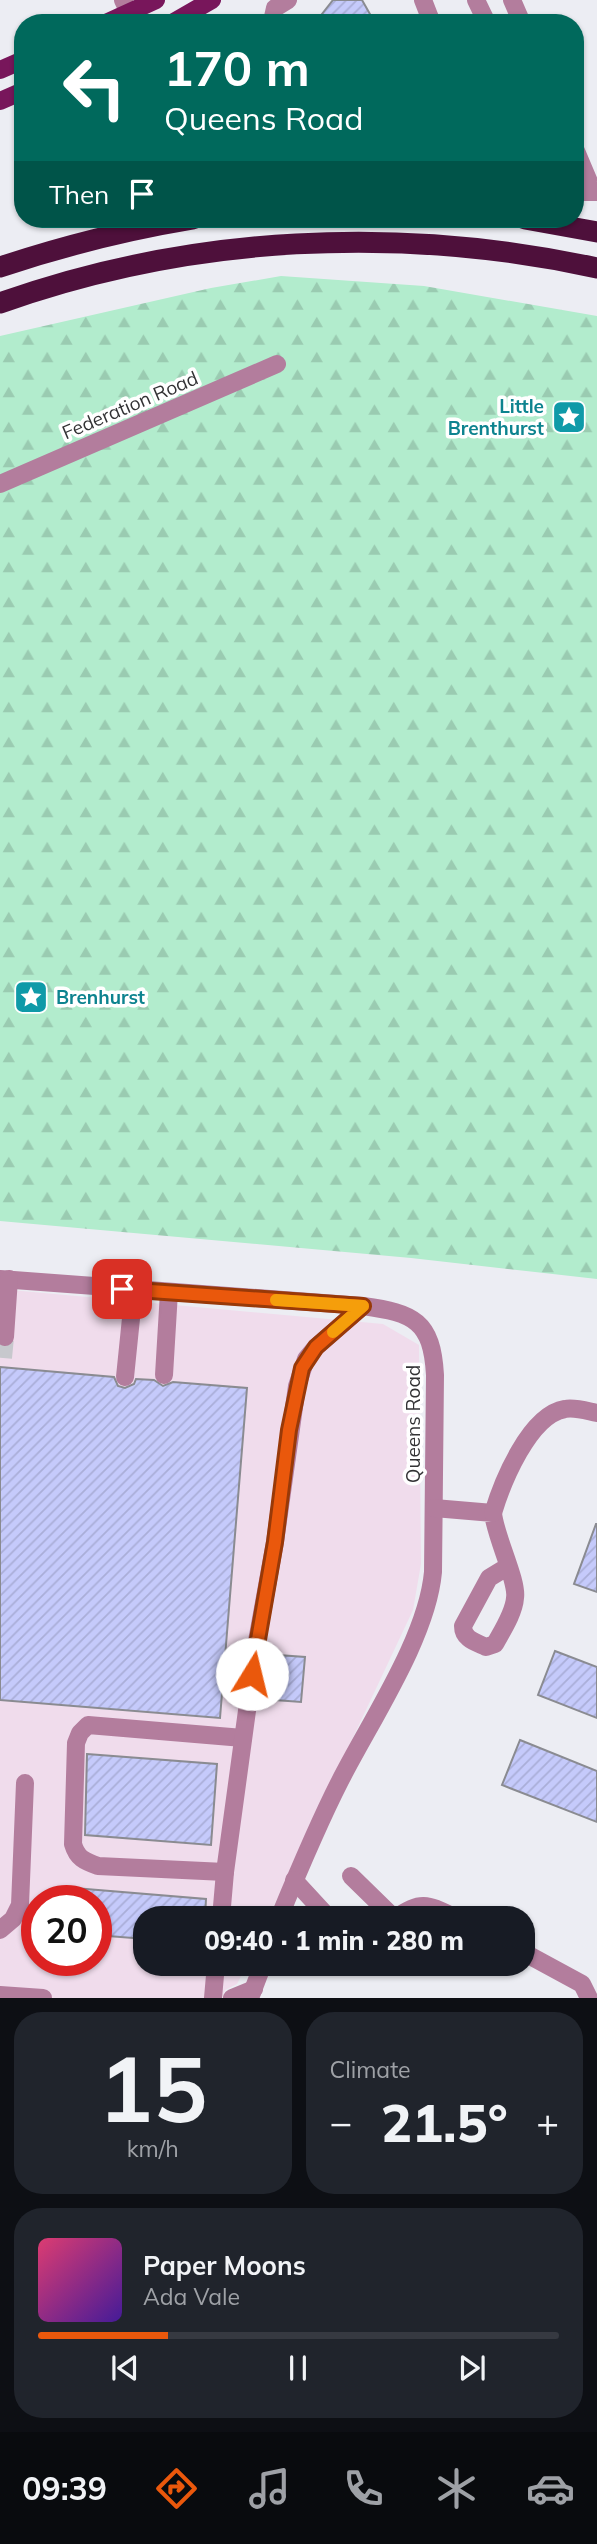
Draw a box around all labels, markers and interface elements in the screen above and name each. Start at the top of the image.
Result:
text: 170 m [164,37,310,98]
icon: left [49,42,140,133]
text: Queens Road [164,98,363,138]
icon: arrive [123,175,161,213]
text: Then [49,178,109,211]
street label: Federation Road [58,366,202,444]
place label: Little Brenthurst [448,394,544,440]
place icon: Little Brenthurst [550,398,588,436]
place icon: Brenhurst [12,978,50,1016]
place label: Brenhurst [56,985,145,1009]
pin [92,1259,152,1319]
icon: arrive [103,1270,141,1308]
street label: Queens Road [401,1365,425,1483]
position arrow [215,1637,289,1711]
speed limit sign: 20 [21,1885,112,1976]
text: 09:40 · 1 min · 280 m [204,1924,464,1957]
text: 15 [98,2031,207,2145]
text: Climate [330,2055,411,2084]
text: 21.5° [381,2090,508,2155]
text: − [330,2098,352,2146]
text: + [536,2098,559,2146]
text: km/h [127,2134,179,2163]
text: Paper Moons [143,2249,306,2282]
text: Ada Vale [143,2282,240,2311]
icon: previous [106,2349,144,2387]
icon: pause [279,2349,317,2387]
icon: next [453,2349,491,2387]
icon: directions [152,2464,201,2513]
icon: music [245,2464,294,2513]
icon: phone [339,2464,388,2513]
icon: climate [432,2464,481,2513]
icon: car [526,2464,575,2513]
text: 09:39 [22,2468,107,2508]

